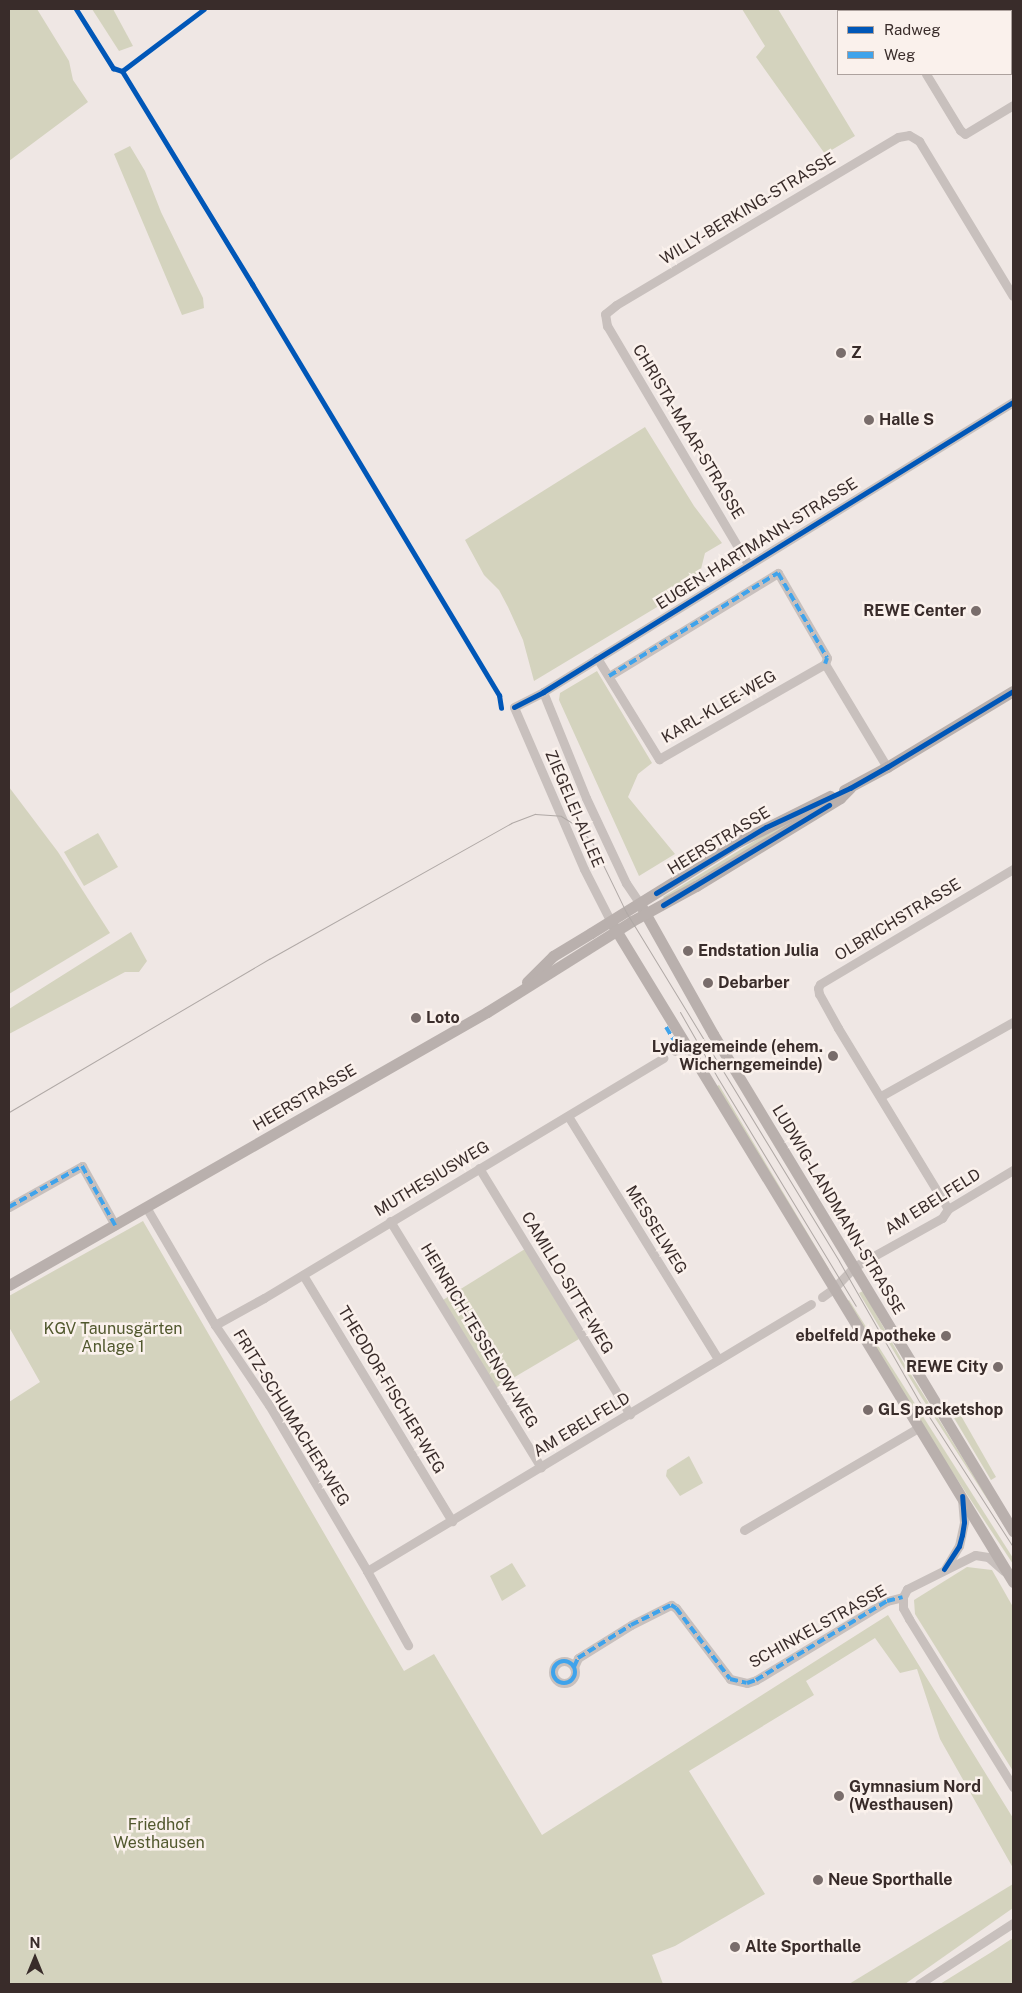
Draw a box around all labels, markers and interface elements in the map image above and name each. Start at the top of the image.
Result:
legend [837,10,1012,75]
text: Radweg [884,21,941,38]
text: Weg [884,46,915,63]
street label: WILLY-BERKING-STRASSE [657,149,839,269]
street label: CHRISTA-MAAR-STRASSE [628,341,748,523]
place label: Z [851,343,862,363]
marker: Z [835,347,847,359]
place label: Halle S [879,410,934,430]
marker: Halle S [863,414,875,426]
street label: EUGEN-HARTMANN-STRASSE [653,474,861,614]
place label: REWE Center [863,601,966,621]
marker: REWE Center [970,605,982,617]
street label: KARL-KLEE-WEG [658,666,780,748]
street label: ZIEGELEI-ALLEE [541,747,607,871]
street label: HEERSTRASSE [664,803,774,879]
street label: OLBRICHSTRASSE [831,875,965,965]
place label: Endstation Julia [698,941,819,961]
marker: Endstation Julia [682,945,694,957]
place label: Debarber [718,973,790,993]
marker: Debarber [702,977,714,989]
place label: Loto [426,1008,460,1028]
marker: Loto [410,1012,422,1024]
place label: Lydiagemeinde (ehem. Wicherngemeinde) [652,1037,823,1075]
marker: Lydiagemeinde (ehem. Wicherngemeinde) [827,1050,839,1062]
street label: HEERSTRASSE [250,1061,360,1135]
street label: LUDWIG-LANDMANN-STRASSE [768,1102,908,1318]
street label: MUTHESIUSWEG [371,1137,493,1221]
street label: AM EBELFELD [882,1165,984,1239]
street label: MESSELWEG [621,1182,691,1278]
street label: CAMILLO-SITTE-WEG [517,1208,617,1358]
street label: HEINRICH-TESSENOW-WEG [416,1240,542,1432]
street label: THEODOR-FISCHER-WEG [333,1303,449,1477]
park label: KGV Taunusgärten Anlage 1 [44,1319,182,1357]
street label: FRITZ-SCHUMACHER-WEG [229,1326,353,1510]
place label: ebelfeld Apotheke [796,1326,936,1346]
marker: ebelfeld Apotheke [940,1330,952,1342]
place label: REWE City [906,1357,988,1377]
marker: REWE City [992,1361,1004,1373]
street label: AM EBELFELD [530,1389,634,1461]
place label: GLS packetshop [878,1400,1003,1420]
marker: GLS packetshop [862,1404,874,1416]
street label: SCHINKELSTRASSE [746,1581,890,1673]
place label: Gymnasium Nord (Westhausen) [849,1777,981,1815]
marker: Gymnasium Nord (Westhausen) [833,1790,845,1802]
park label: Friedhof Westhausen [113,1815,205,1853]
place label: Neue Sporthalle [828,1870,953,1890]
marker: Neue Sporthalle [812,1874,824,1886]
north arrow [10,1933,60,1983]
text: N [30,1935,40,1951]
place label: Alte Sporthalle [745,1937,861,1957]
marker: Alte Sporthalle [729,1941,741,1953]

